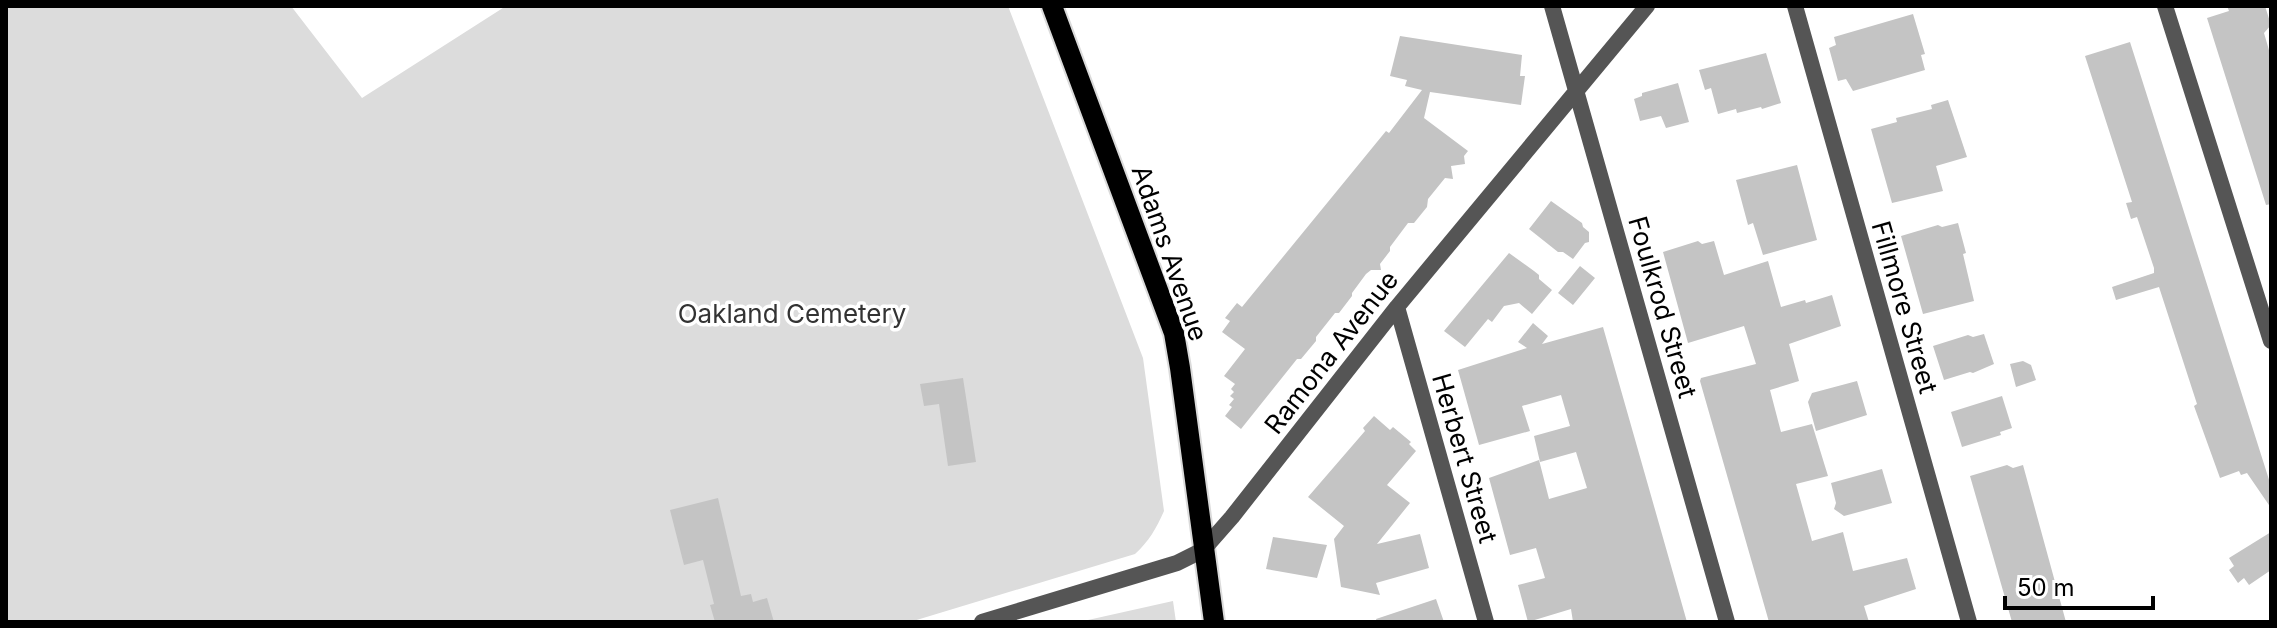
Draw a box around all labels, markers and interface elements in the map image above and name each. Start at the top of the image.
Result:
street label: Adams Avenue [1125,161,1215,345]
street label: Foulkrod Street [1622,213,1704,401]
street label: Fillmore Street [1866,217,1944,397]
street label: Ramona Avenue [1258,264,1404,440]
park label: Oakland Cemetery [678,298,906,329]
street label: Herbert Street [1426,370,1504,546]
scale bar [2005,560,2153,610]
text: 50 m [2017,573,2075,602]

